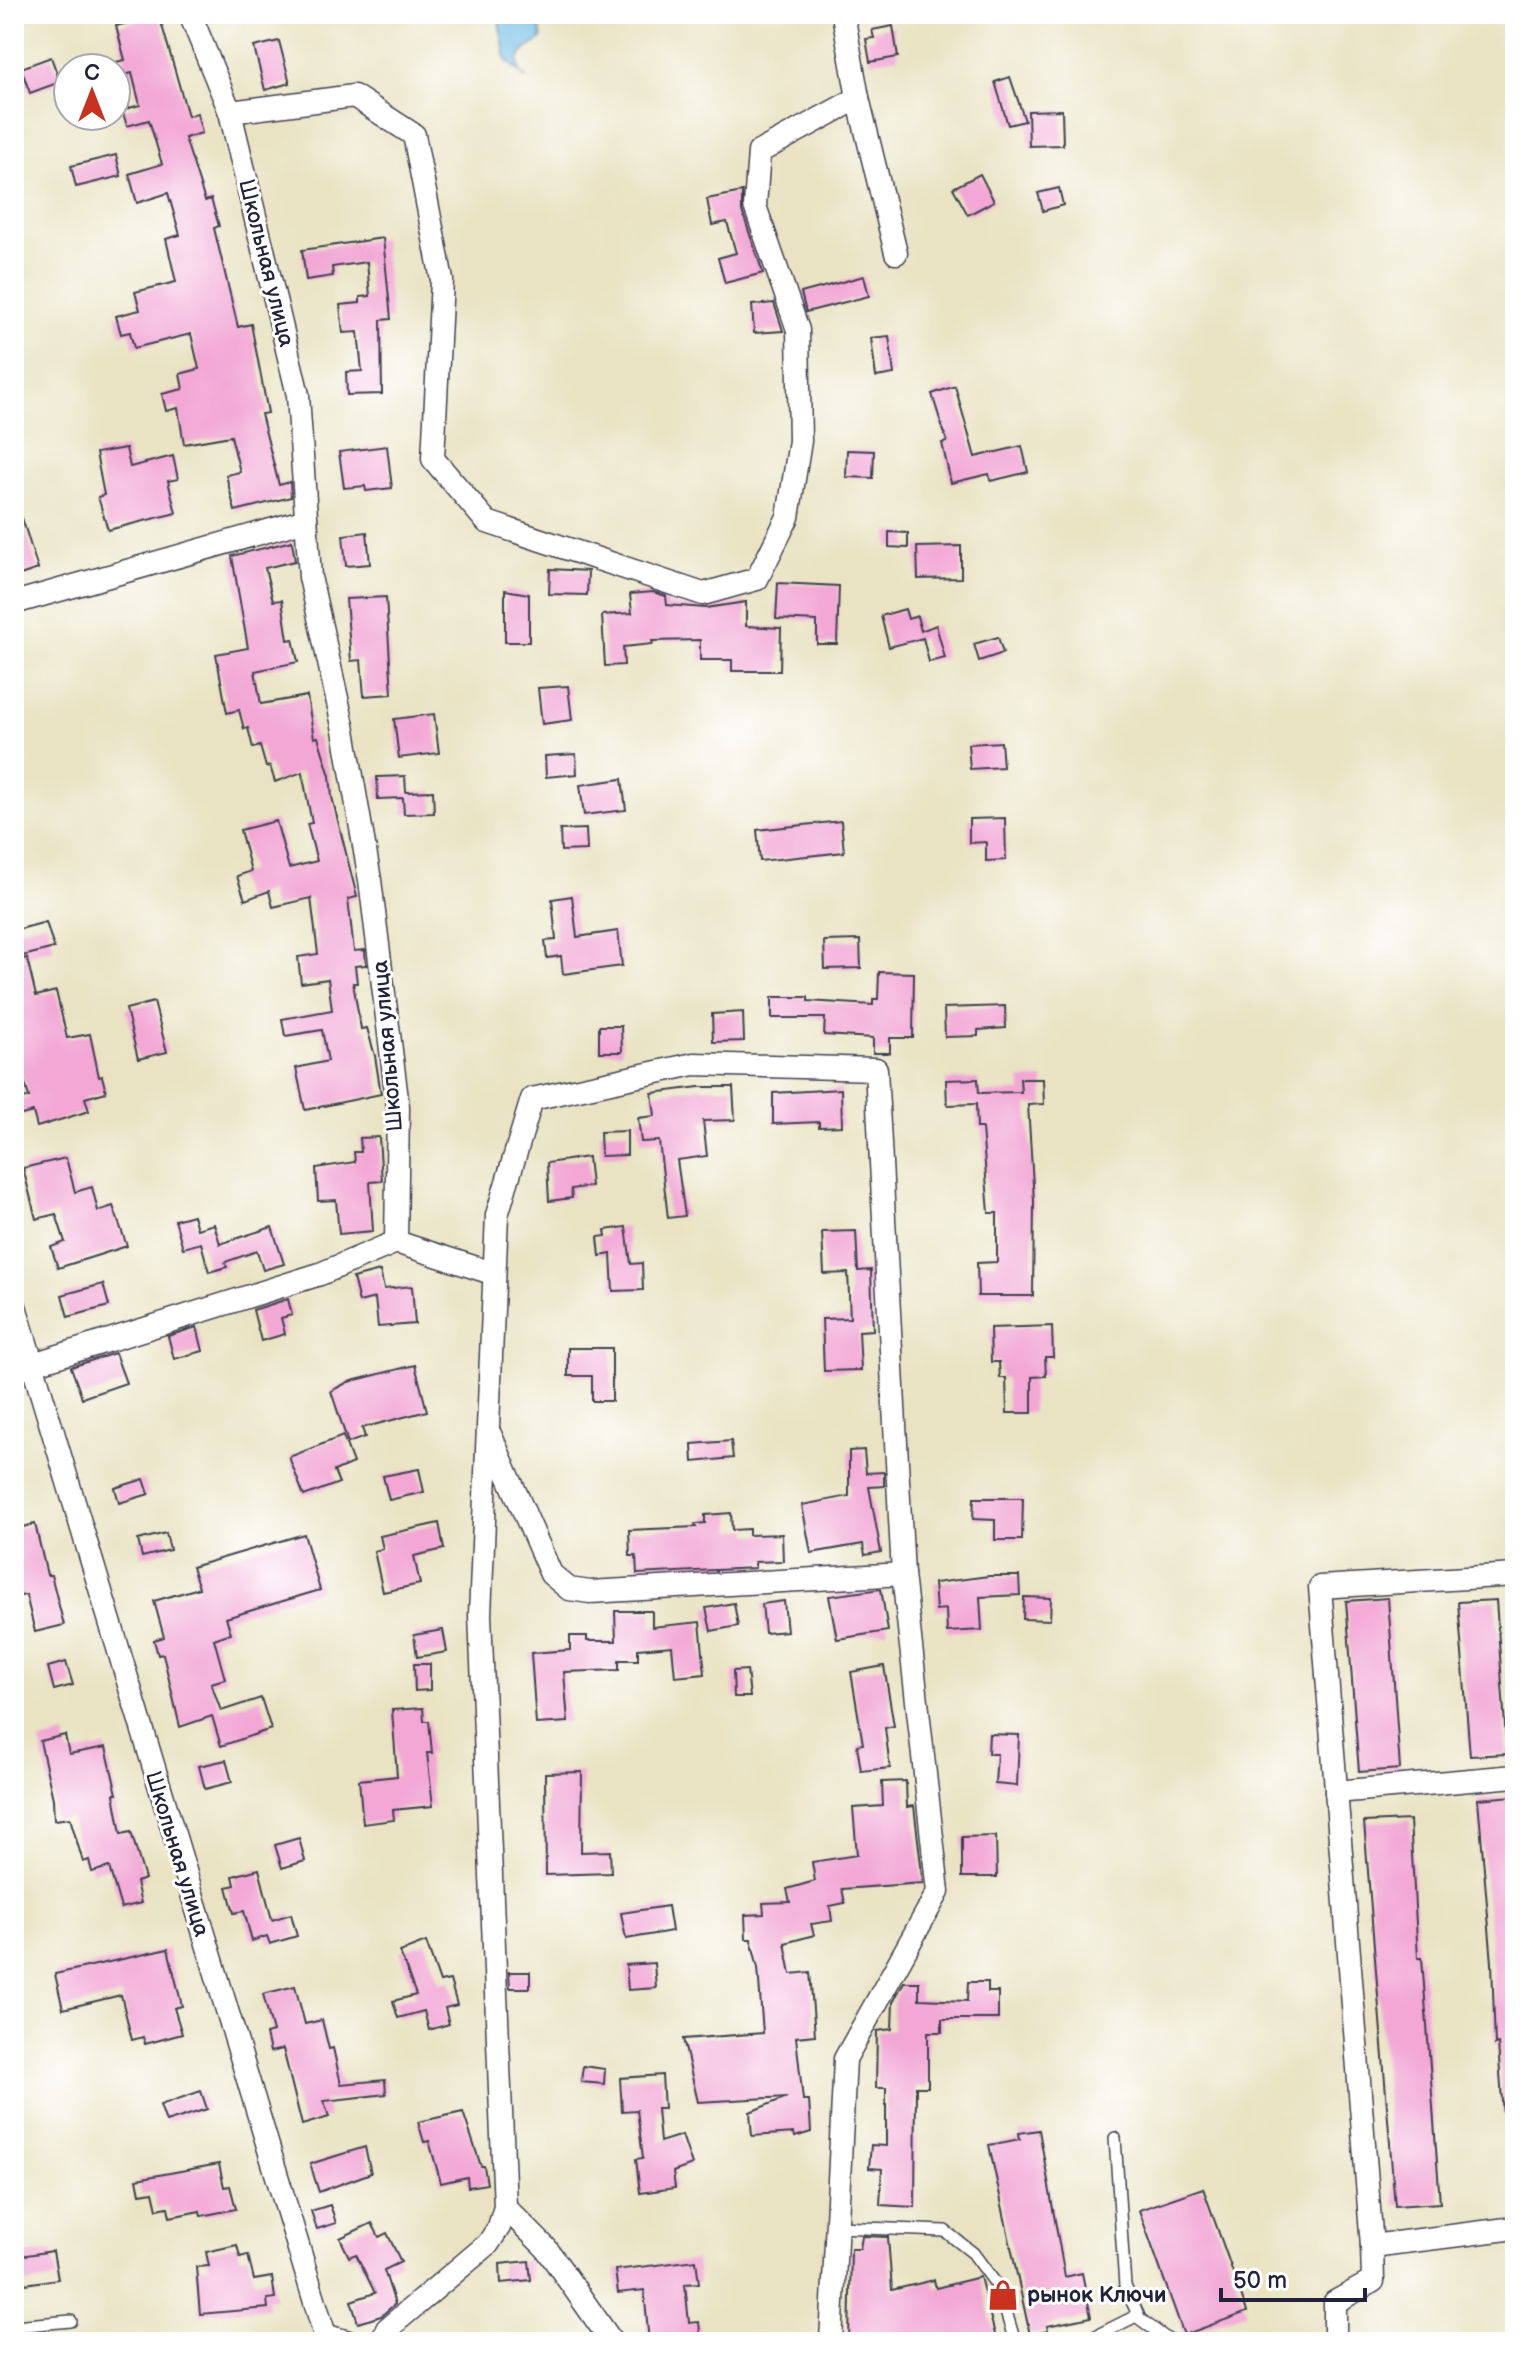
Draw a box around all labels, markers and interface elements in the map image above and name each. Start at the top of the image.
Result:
north arrow [52,52,132,132]
text: С [84,60,100,87]
street label: Школьная улица [232,176,300,350]
street label: Школьная улица [367,959,409,1133]
street label: Школьная улица [139,1768,215,1940]
scale bar [1221,2252,1365,2302]
text: 50 m [1233,2266,1287,2295]
shop icon: рынок Ключи [986,2278,1020,2312]
place label: рынок Ключи [1027,2282,1167,2309]

